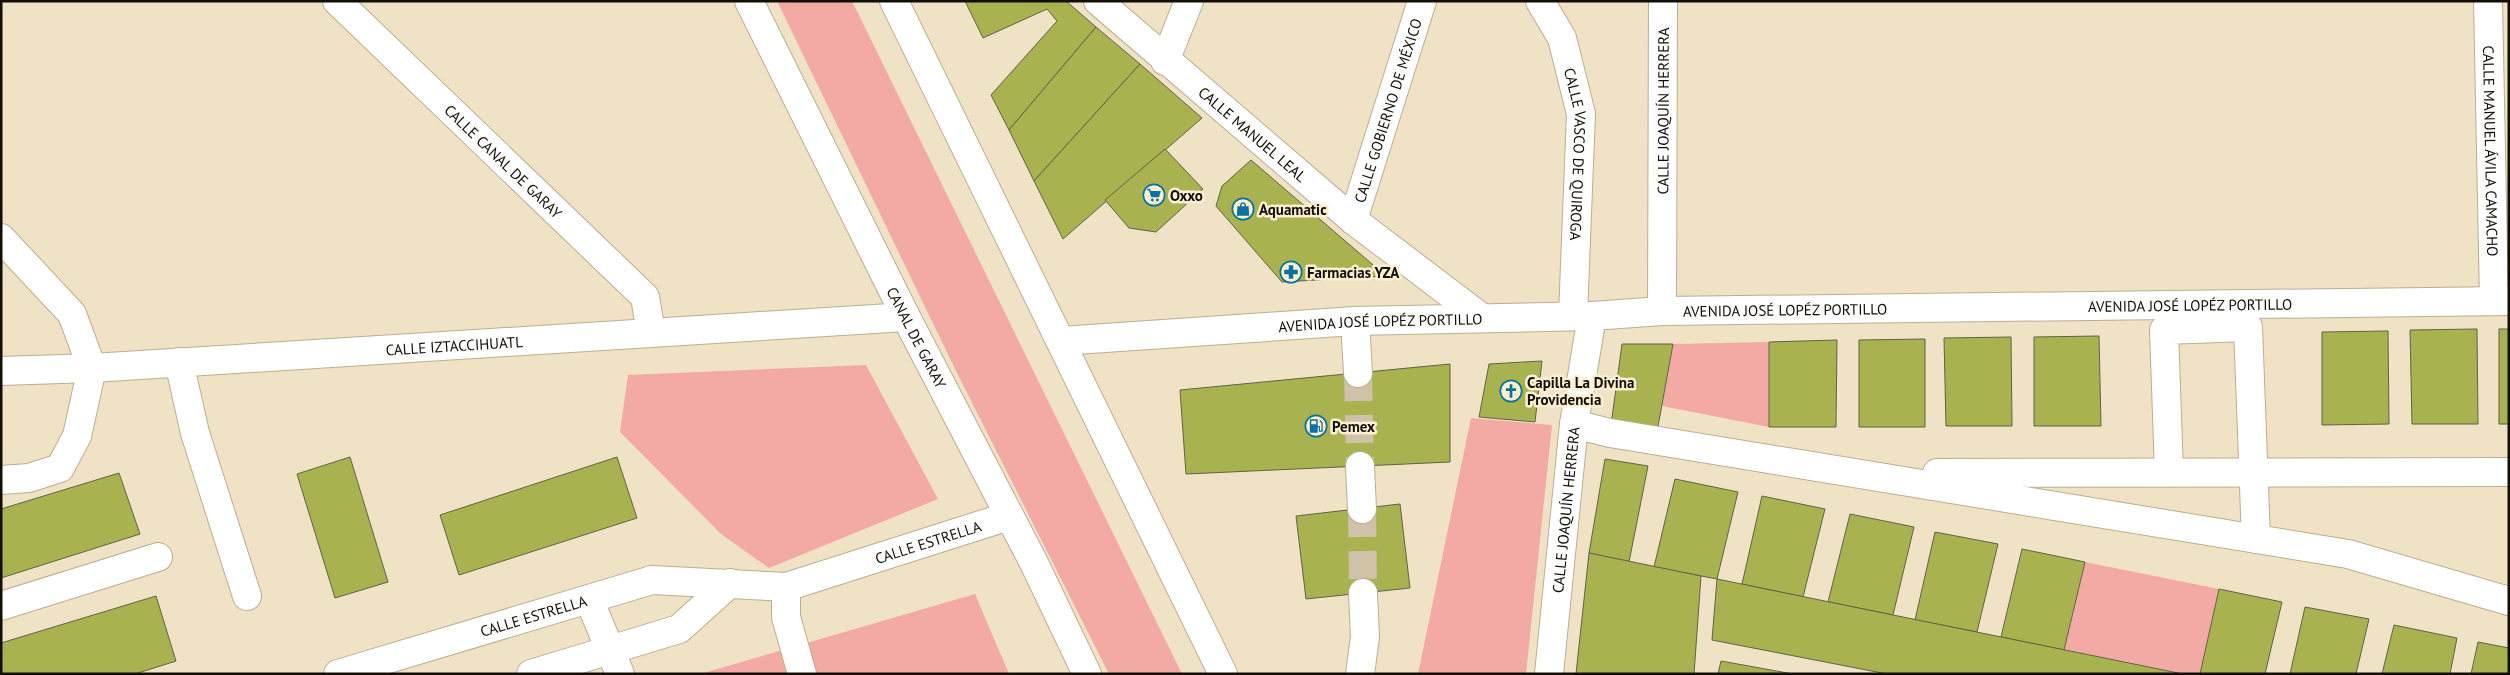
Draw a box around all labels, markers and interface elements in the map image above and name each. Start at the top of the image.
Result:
street label: CALLE GOBIERNO DE MÉXICO [1350,16,1426,205]
street label: CALLE JOAQUÍN HERRERA [1653,27,1672,195]
street label: CALLE MANUEL ÁVILA CAMACHO [2479,45,2503,257]
street label: CALLE VASCO DE QUIROGA [1560,66,1591,241]
street label: CALLE MANUEL LEAL [1195,82,1311,186]
street label: CALLE CANAL DE GARAY [441,100,567,222]
supermarket icon: Oxxo [1142,183,1166,207]
place label: Oxxo [1170,186,1203,205]
shop icon: Aquamatic [1231,197,1255,221]
place label: Aquamatic [1259,200,1327,219]
pharmacy icon: Farmacias YZA [1279,260,1303,284]
place label: Farmacias YZA [1307,263,1400,282]
street label: CANAL DE GARAY [883,284,951,392]
street label: AVENIDA JOSÉ LOPÉZ PORTILLO [2088,294,2292,315]
street label: AVENIDA JOSÉ LOPÉZ PORTILLO [1683,299,1887,320]
street label: AVENIDA JOSÉ LOPÉZ PORTILLO [1278,309,1483,336]
street label: CALLE IZTACCIHUATL [385,332,524,359]
place label: Capilla La Divina Providencia [1527,373,1634,409]
church icon: Capilla La Divina Providencia [1499,379,1523,403]
fuel station icon: Pemex [1304,414,1328,438]
place label: Pemex [1332,417,1375,436]
street label: CALLE JOAQUÍN HERRERA [1548,426,1583,594]
street label: CALLE ESTRELLA [873,516,984,568]
street label: CALLE ESTRELLA [478,591,589,640]

